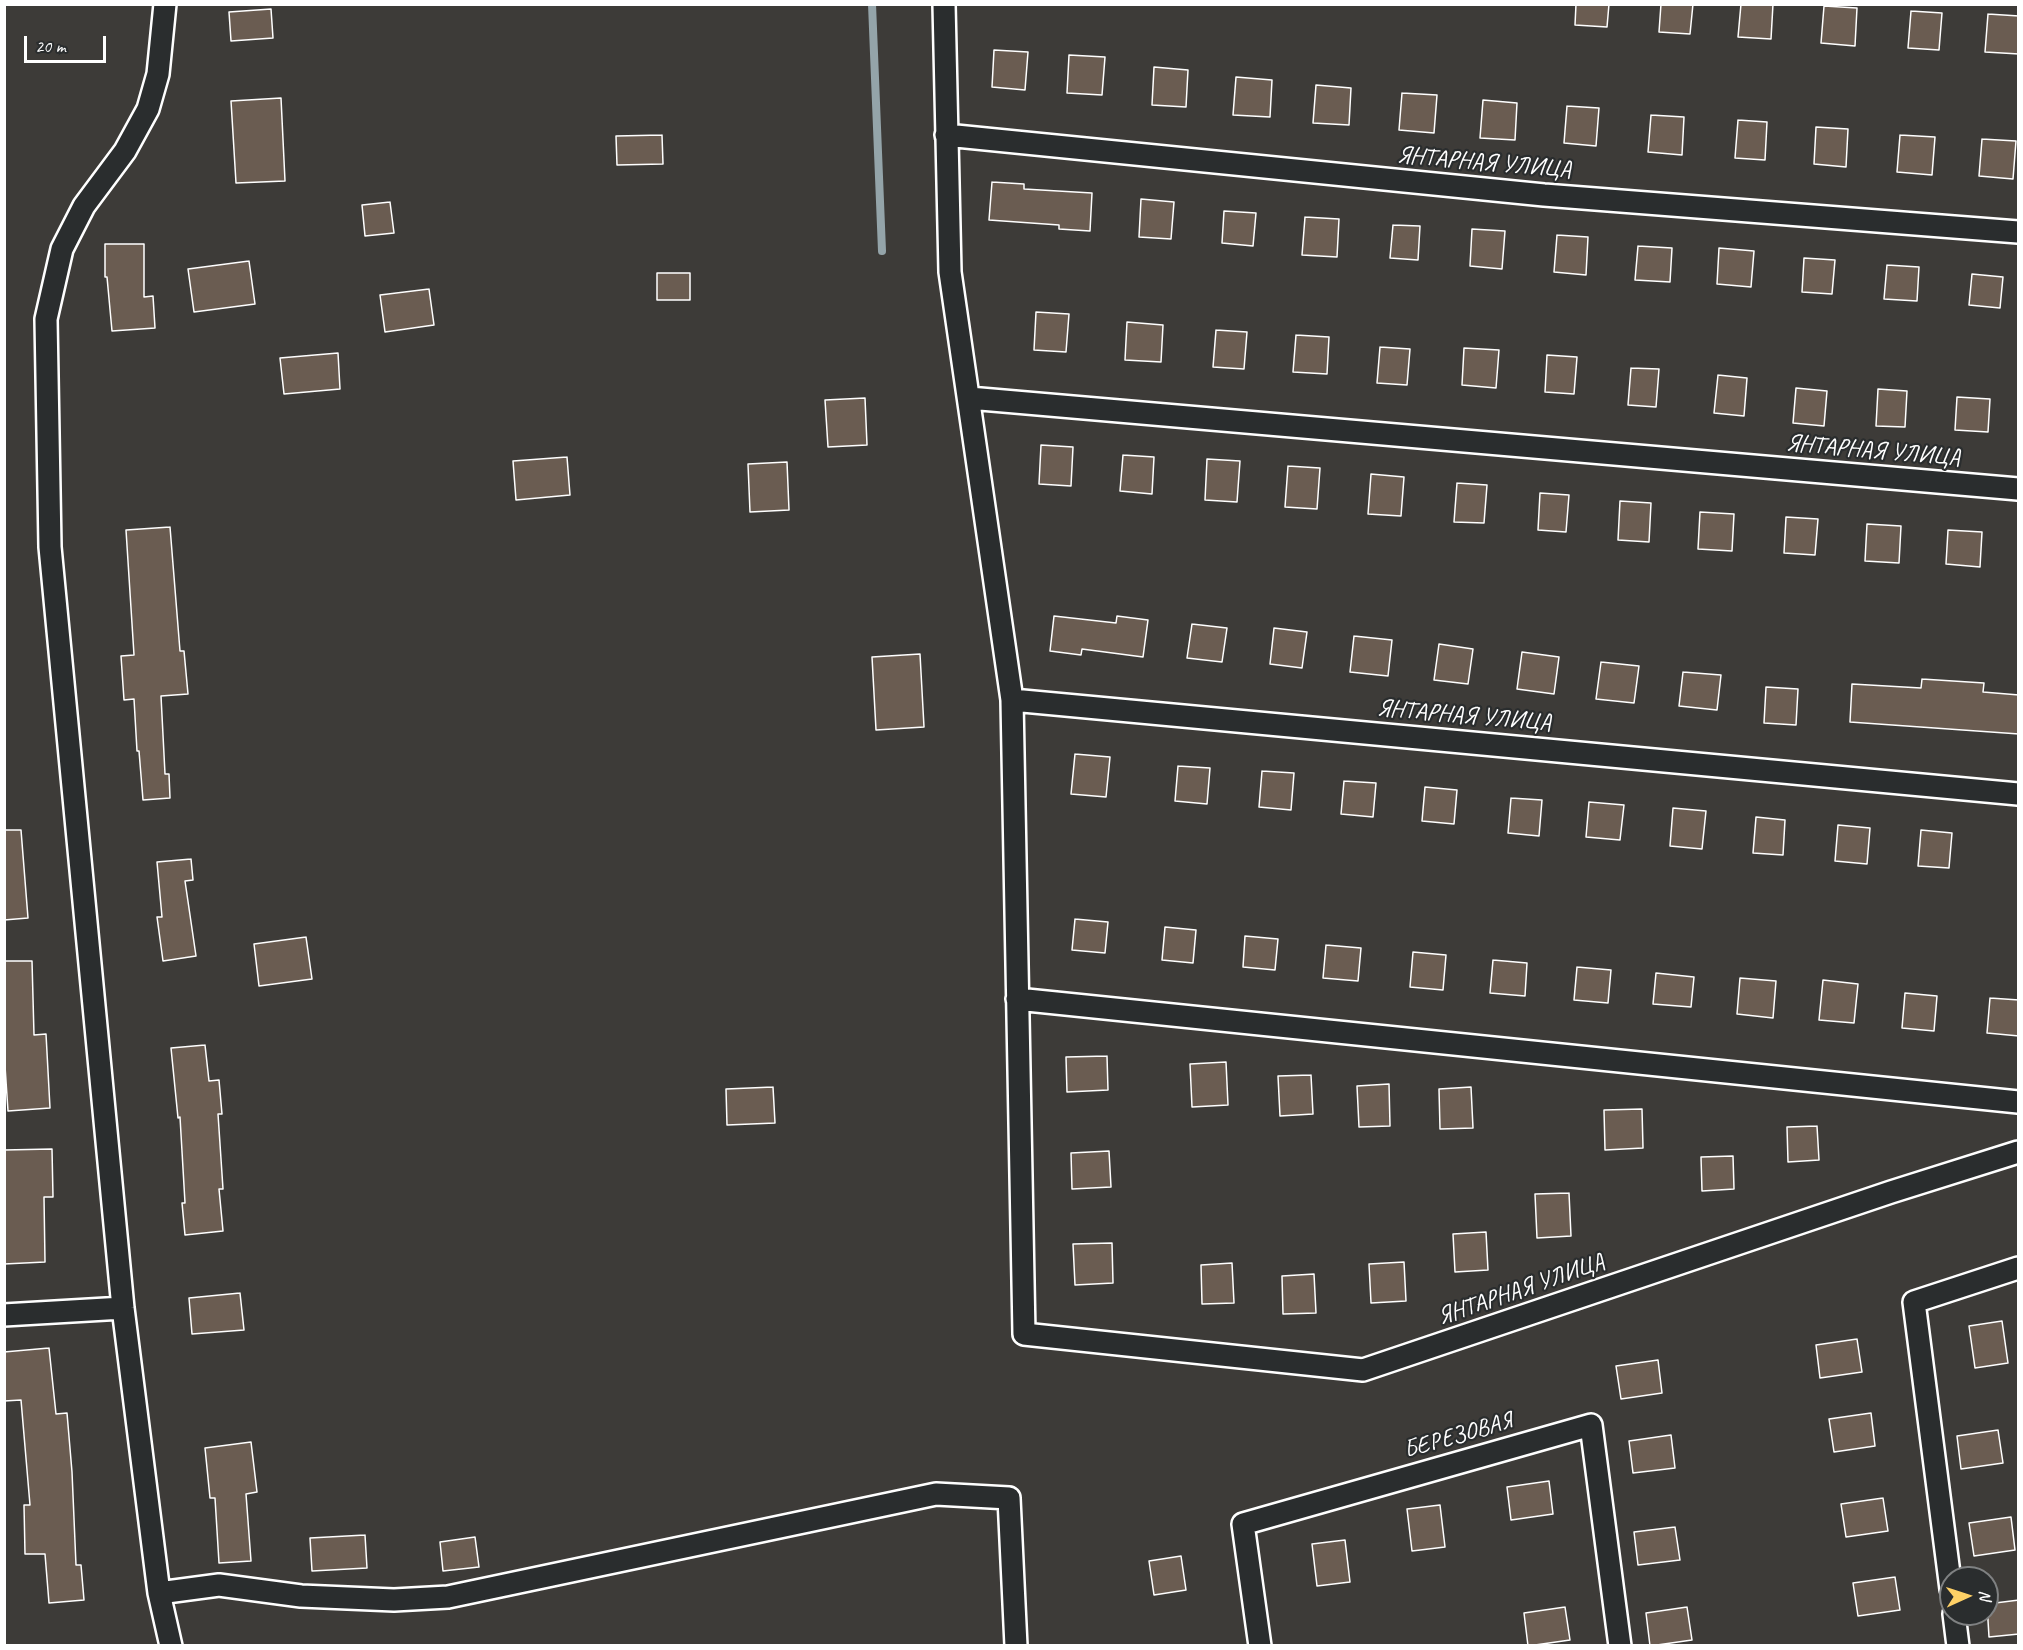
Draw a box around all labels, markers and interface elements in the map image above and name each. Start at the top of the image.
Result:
scale bar [27,24,110,62]
text: 20 m [35,35,66,57]
street label: ЯНТАРНАЯ УЛИЦА [1396,141,1572,185]
street label: ЯНТАРНАЯ УЛИЦА [1785,429,1961,473]
street label: ЯНТАРНАЯ УЛИЦА [1376,694,1552,738]
street label: ЯНТАРНАЯ УЛИЦА [1434,1248,1608,1332]
street label: БЕРЕЗОВАЯ [1401,1407,1515,1465]
north arrow [1939,1566,1999,1626]
text: N [1975,1590,1995,1601]

